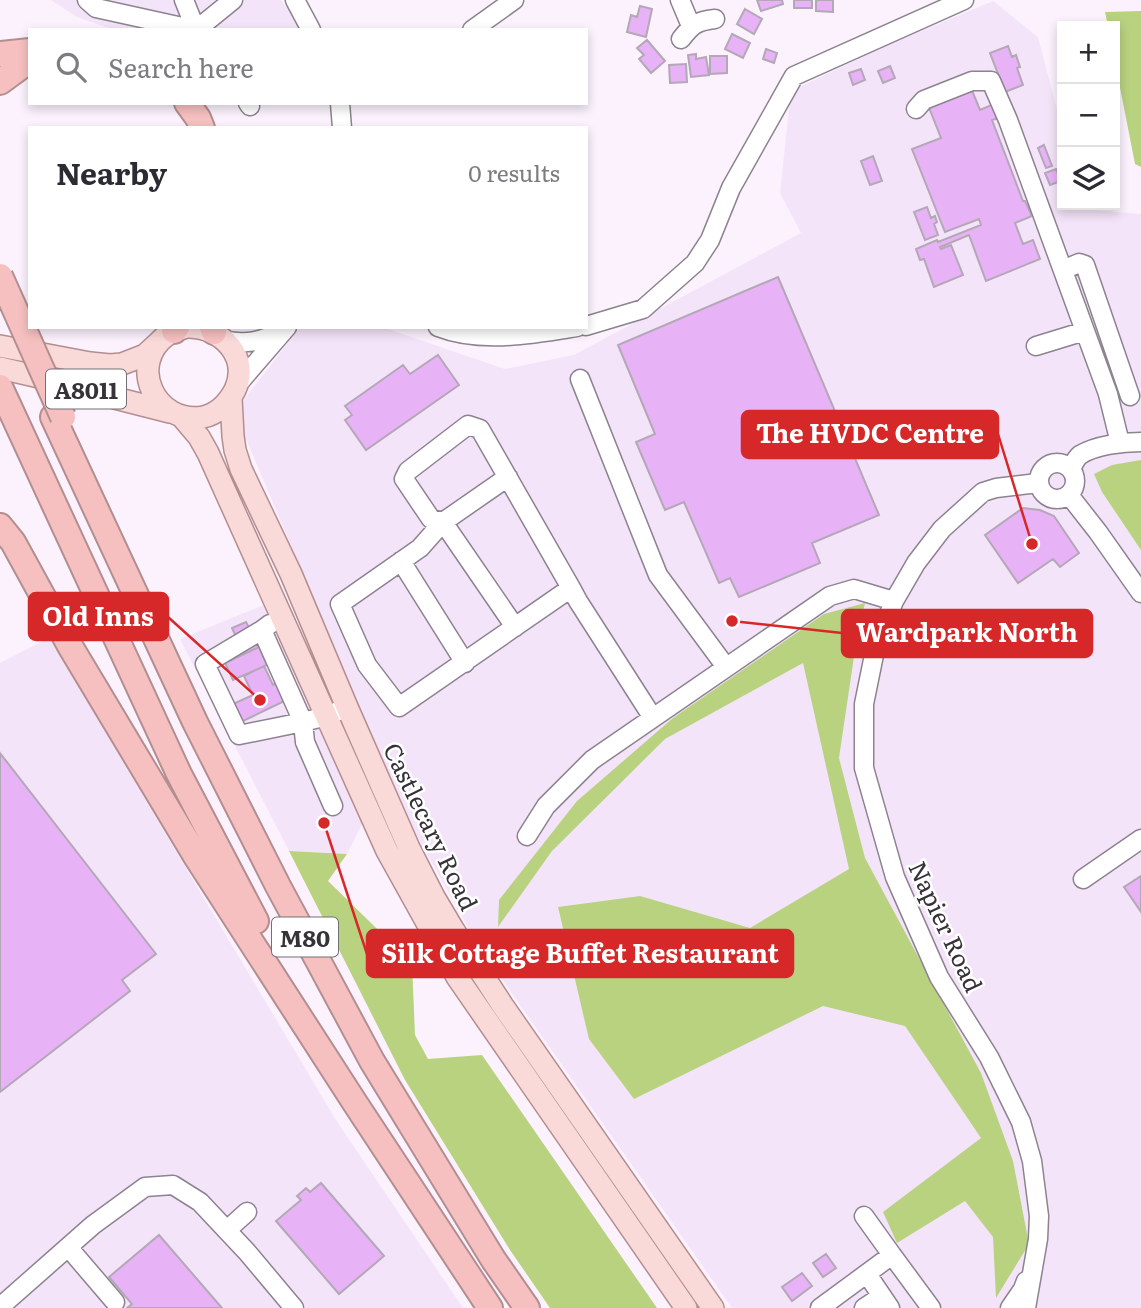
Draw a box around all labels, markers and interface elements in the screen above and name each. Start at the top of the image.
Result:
map controls [1057,21,1120,210]
button: + [1057,21,1120,84]
search box [28,28,588,105]
text: Search here [108,47,254,86]
icon: search [52,48,90,86]
button: − [1057,84,1120,147]
button: layers [1057,147,1120,210]
text: Nearby [56,150,167,194]
text: 0 results [468,155,560,189]
road number: A8011 [46,370,126,408]
callout: The HVDC Centre [742,411,998,458]
text: The HVDC Centre [756,412,984,451]
callout: Old Inns [29,593,168,640]
text: Old Inns [42,595,154,634]
callout: Wardpark North [842,610,1092,657]
text: Wardpark North [856,611,1078,650]
street label: Castlecary Road [376,736,488,916]
street label: Napier Road [901,855,993,998]
road number: M80 [272,918,338,956]
callout: Silk Cottage Buffet Restaurant [367,930,793,977]
text: Silk Cottage Buffet Restaurant [381,932,779,971]

